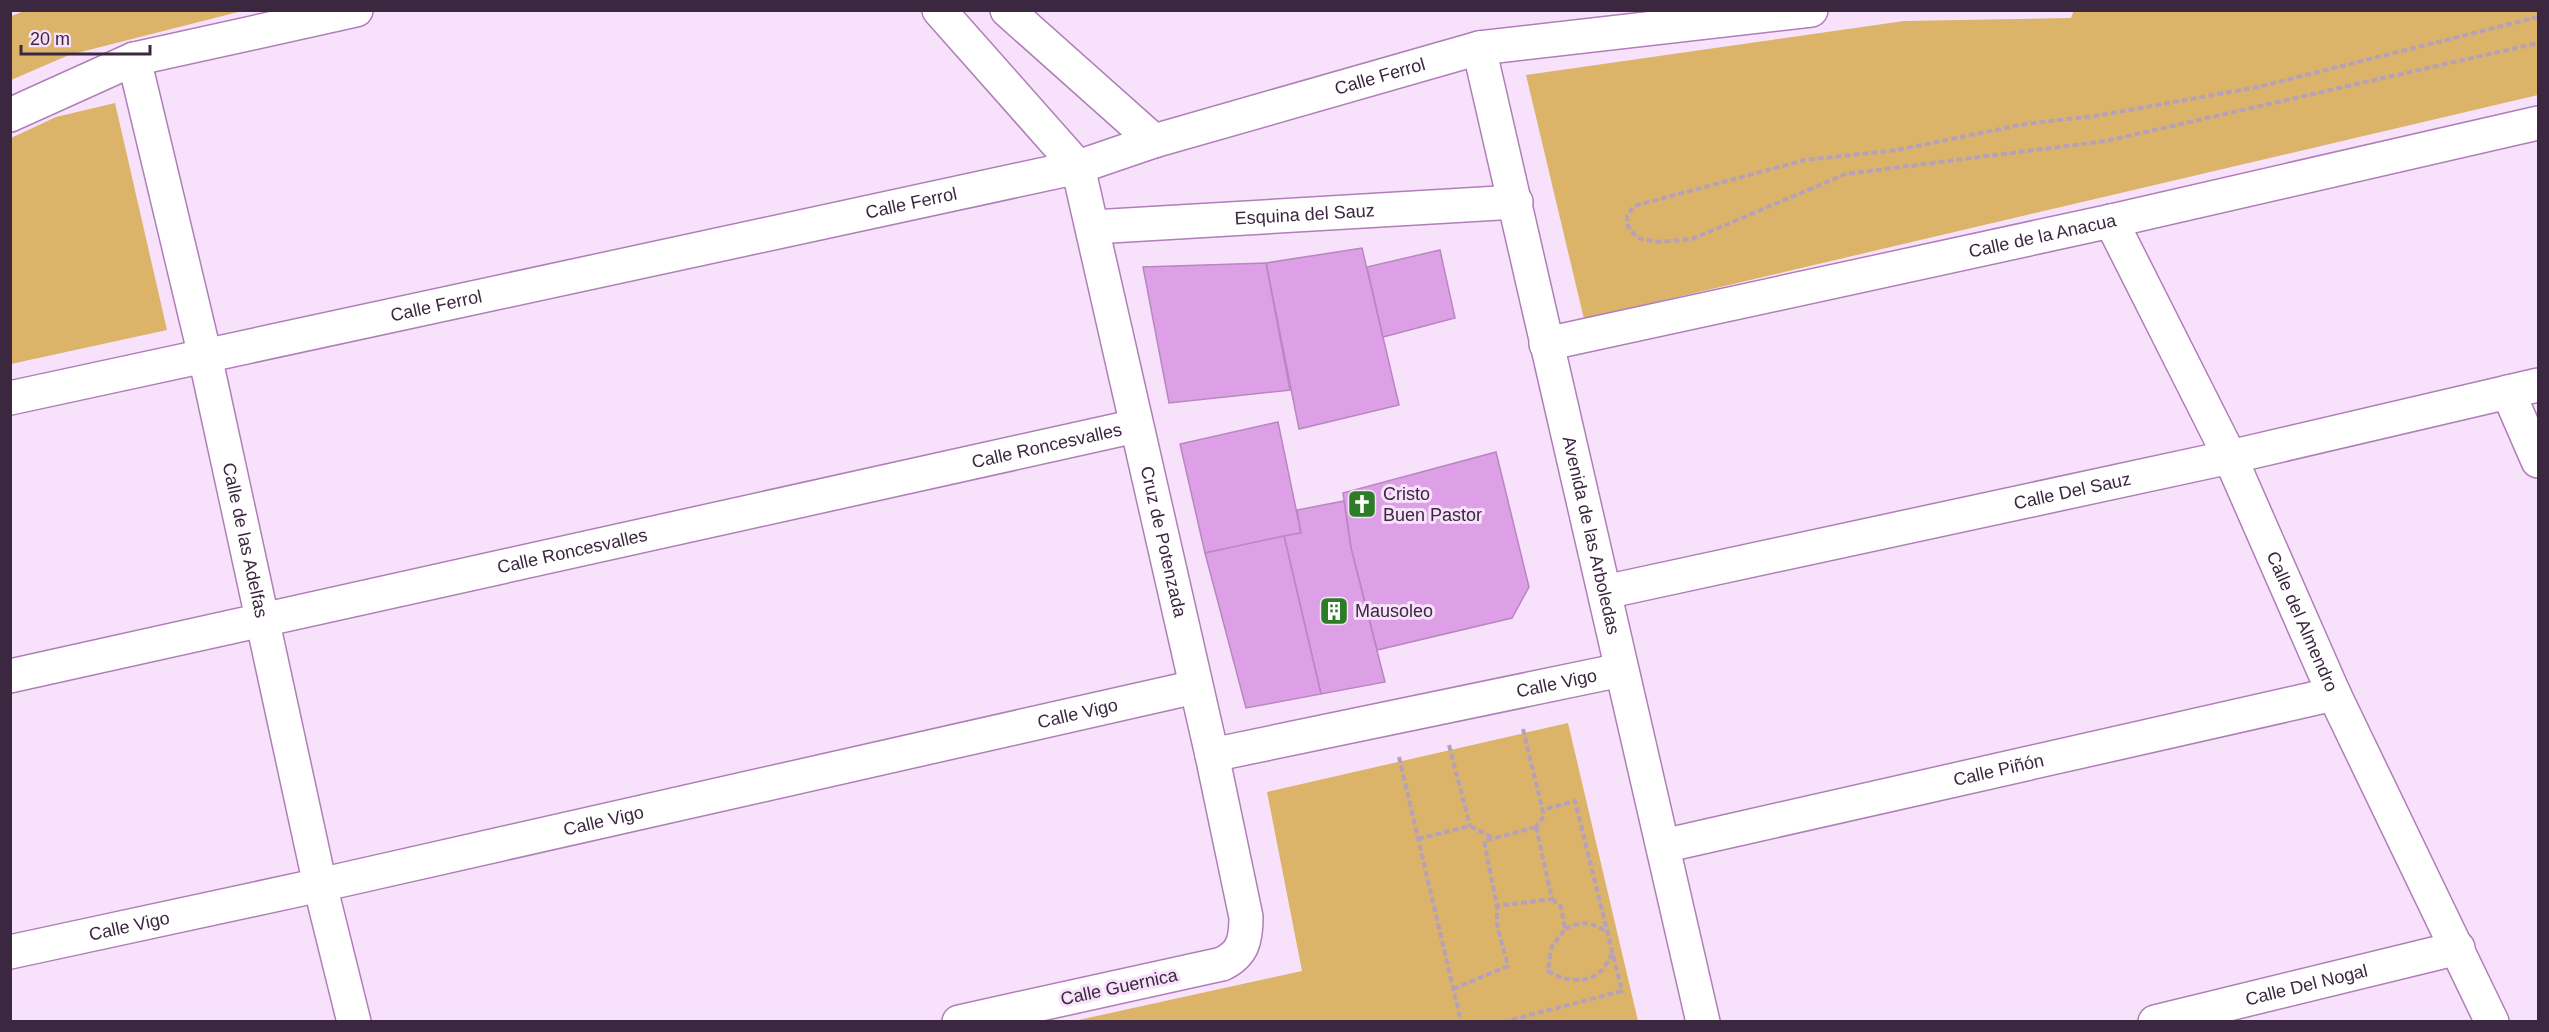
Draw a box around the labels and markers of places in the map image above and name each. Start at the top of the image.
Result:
place label: Cristo Buen Pastor [1383,484,1482,525]
church icon: Cristo Buen Pastor [1346,488,1378,520]
building icon: Mausoleo [1318,595,1350,627]
place label: Mausoleo [1355,601,1433,621]

